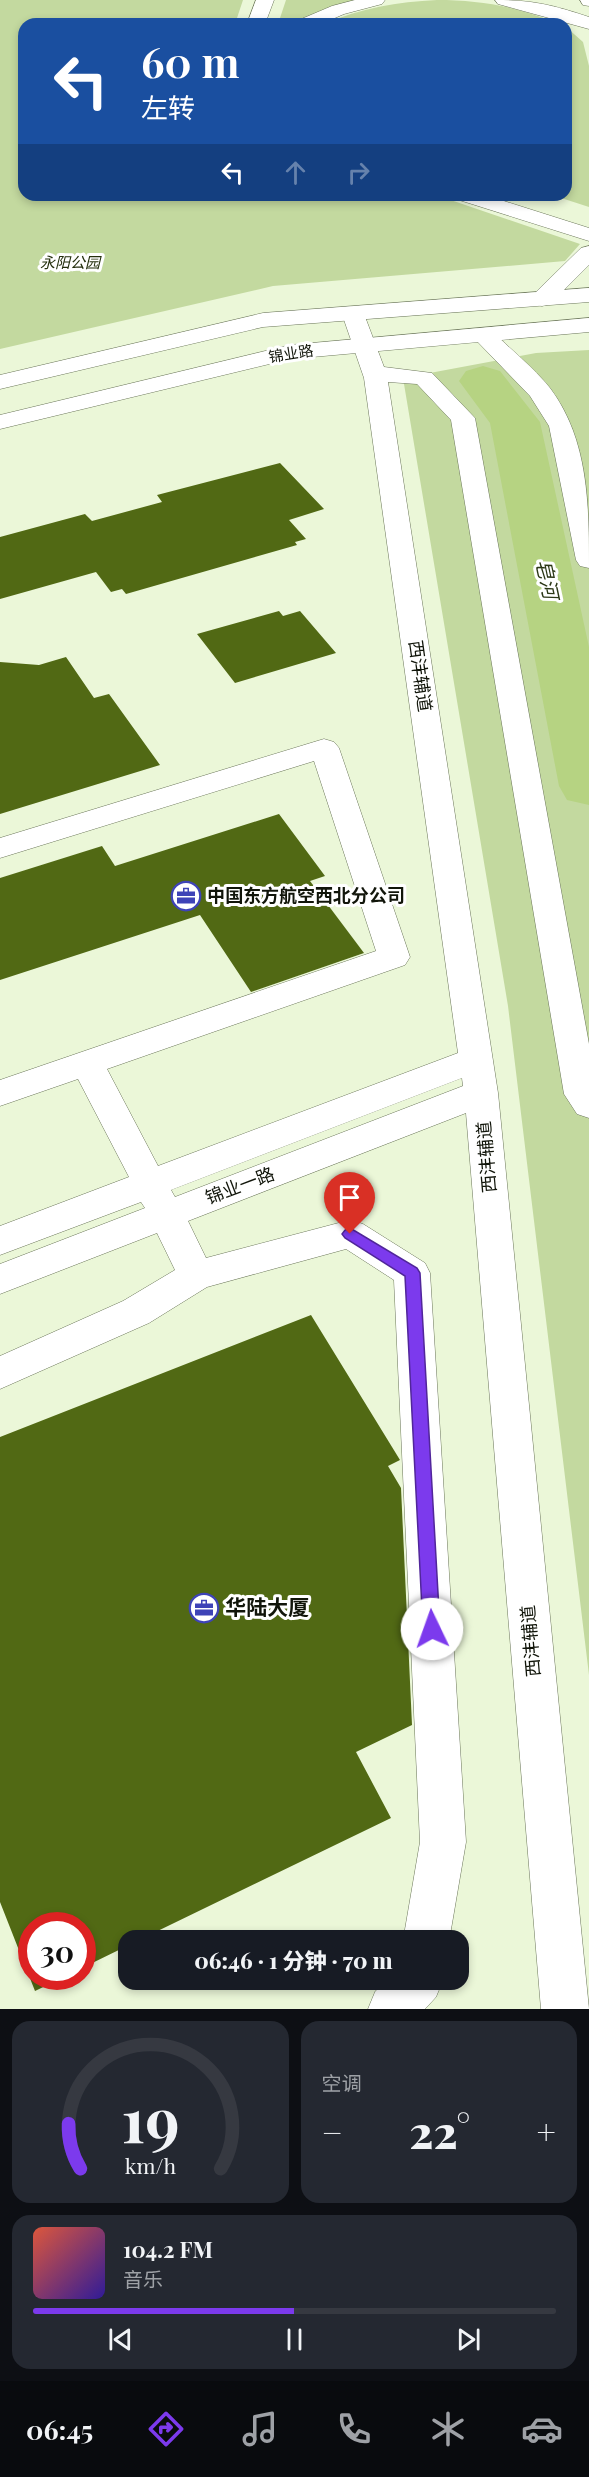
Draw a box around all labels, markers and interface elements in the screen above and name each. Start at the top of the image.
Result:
text: 60 m [141,33,239,89]
icon: left [42,42,120,120]
text: 左转 [141,89,195,125]
icon: left [216,156,249,189]
icon: ahead [279,156,312,189]
icon: right [342,156,375,189]
park label: 永阳公园 [40,252,102,272]
street label: 锦业路 [267,340,315,366]
water label: 皂河 [531,556,567,605]
street label: 西沣辅道 [404,639,438,713]
office icon: 中国东方航空西北分公司 [170,880,202,912]
place label: 中国东方航空西北分公司 [207,883,405,907]
street label: 西沣辅道 [471,1120,501,1194]
street label: 锦业一路 [202,1161,278,1209]
pin [324,1172,375,1234]
icon: arrive [333,1181,366,1214]
office icon: 华陆大厦 [188,1592,220,1624]
place label: 华陆大厦 [225,1592,309,1620]
position arrow [400,1597,464,1661]
street label: 西沣辅道 [515,1604,545,1678]
speed limit sign: 30 [18,1912,96,1990]
text: 06:46 · 1 分钟 · 70 m [194,1945,393,1975]
text: 空调 [322,2069,362,2096]
text: 19 [121,2075,179,2159]
text: 22° [409,2100,470,2160]
text: − [322,2109,343,2153]
text: + [537,2109,556,2153]
text: km/h [125,2151,176,2179]
text: 104.2 FM [123,2234,213,2264]
text: 音乐 [123,2265,163,2292]
icon: previous [104,2323,137,2356]
icon: pause [278,2323,311,2356]
icon: next [452,2323,485,2356]
icon: directions [145,2408,187,2450]
icon: music [239,2408,281,2450]
icon: phone [333,2408,375,2450]
icon: climate [427,2408,469,2450]
icon: car [521,2408,563,2450]
text: 06:45 [26,2411,93,2447]

